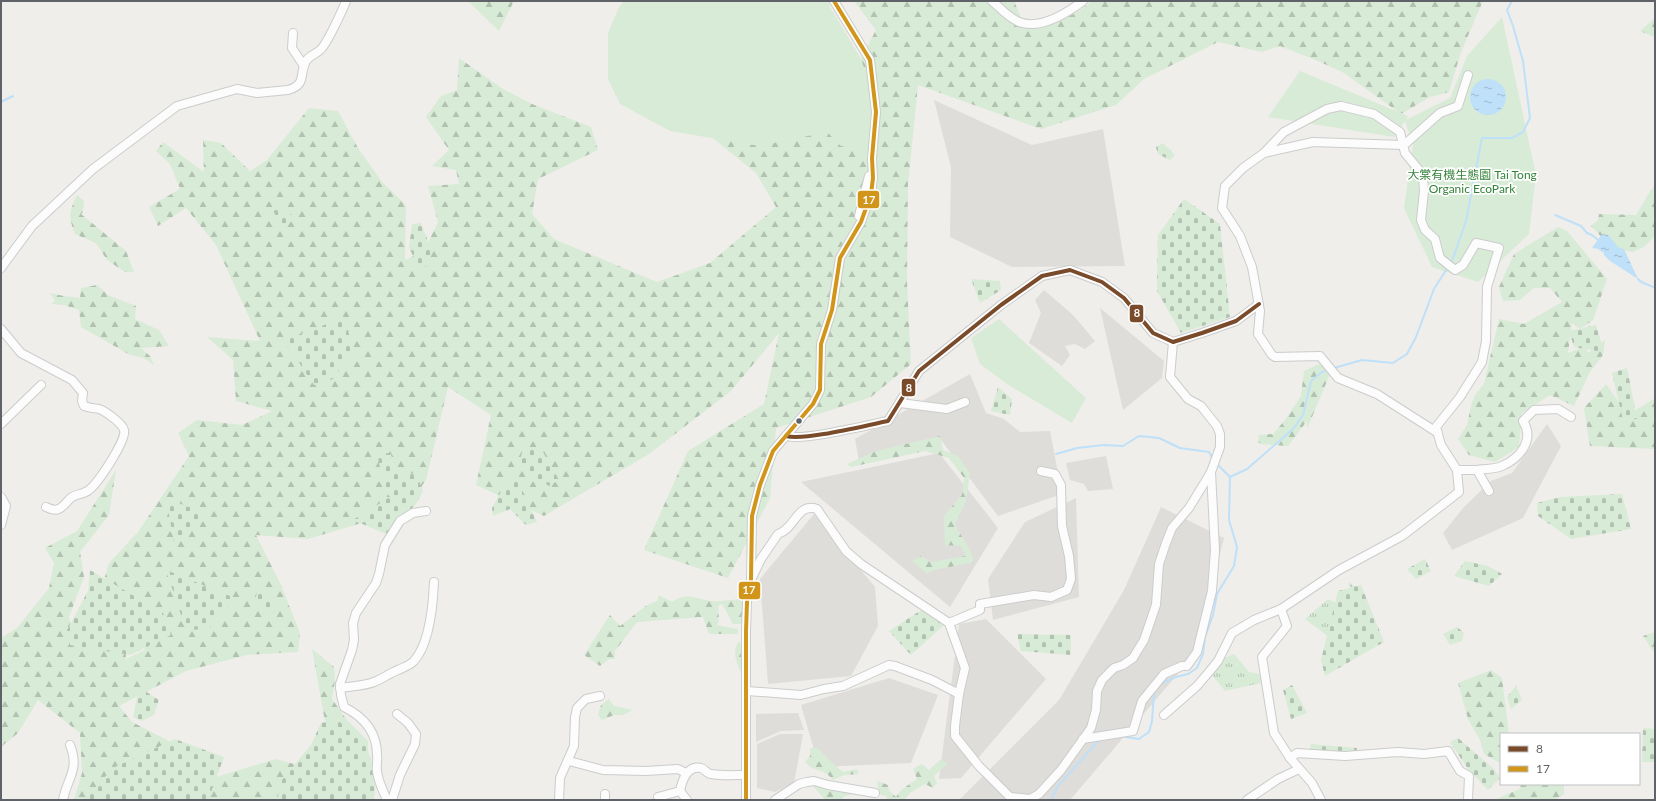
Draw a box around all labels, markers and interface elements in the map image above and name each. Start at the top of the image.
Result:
park label: 大棠有機生態園 Tai Tong Organic EcoPark [1407,167,1537,196]
line badge: 17 [857,190,880,209]
text: 17 [863,193,875,206]
line badge: 8 [1129,304,1144,323]
text: 8 [1134,306,1140,319]
line badge: 8 [901,378,916,397]
text: 8 [906,381,912,394]
unlabelled marker [794,416,804,426]
line badge: 17 [738,581,761,600]
text: 17 [743,583,755,596]
legend [1500,733,1640,785]
text: 8 [1536,741,1543,756]
text: 17 [1536,761,1550,776]

